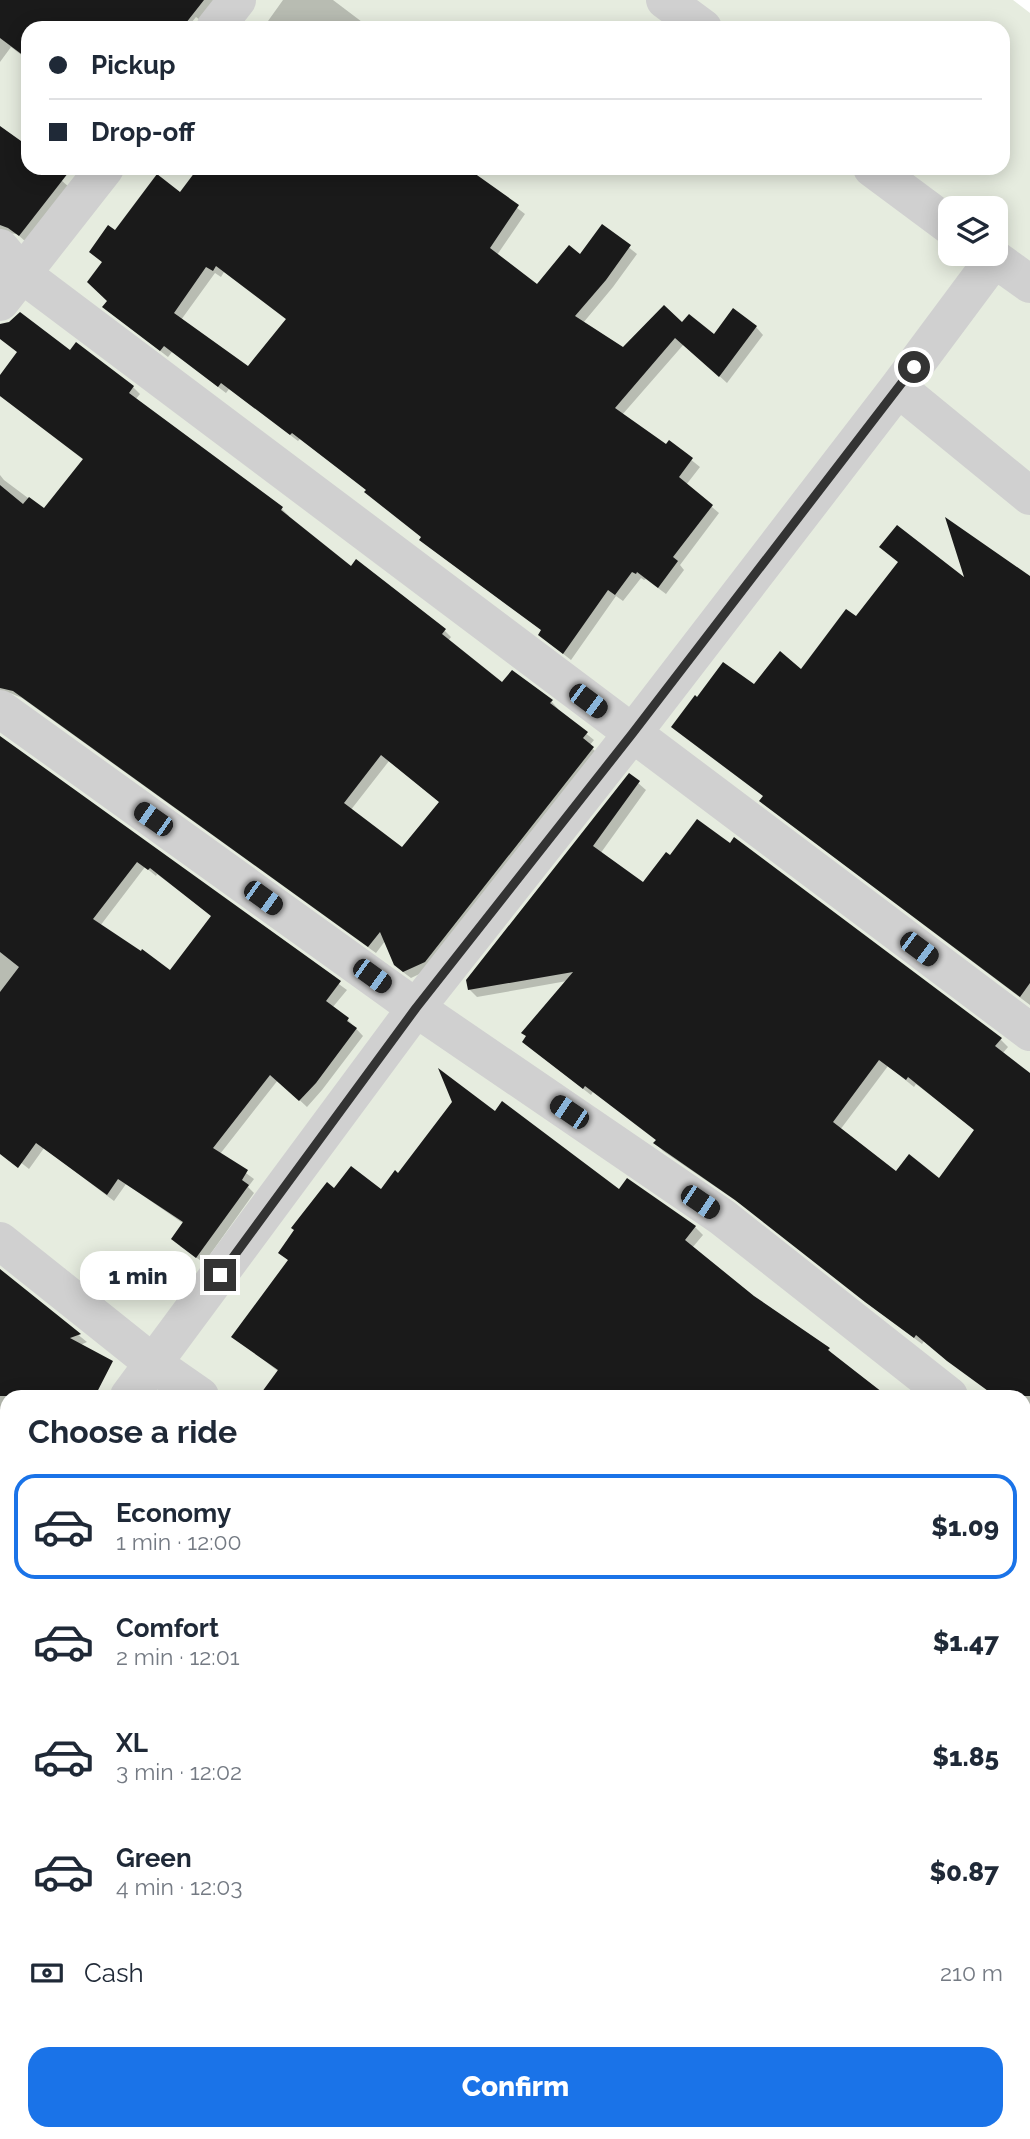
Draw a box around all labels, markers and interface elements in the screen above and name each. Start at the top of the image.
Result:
text: Pickup [91,50,176,80]
text: Drop-off [91,117,195,147]
map controls [938,196,1008,266]
button: layers [938,196,1008,266]
route start [898,351,930,383]
car [565,680,612,722]
car [130,798,177,840]
car [240,877,287,919]
car [896,928,943,970]
car [349,955,396,997]
car [546,1092,593,1132]
car [677,1182,724,1222]
callout: 1 min [80,1250,196,1300]
route end [204,1259,236,1291]
text: 1 min [108,1262,168,1289]
text: Choose a ride [28,1413,237,1450]
icon: car [32,1495,95,1558]
text: Economy [116,1498,231,1528]
text: $1.09 [931,1512,999,1542]
text: 1 min · 12:00 [116,1528,242,1555]
icon: car [32,1610,95,1673]
text: Comfort [116,1613,219,1643]
text: $1.47 [933,1627,999,1657]
text: 2 min · 12:01 [116,1643,240,1670]
icon: car [32,1725,95,1788]
text: XL [116,1728,148,1758]
text: $1.85 [932,1742,999,1772]
text: 3 min · 12:02 [116,1758,242,1785]
icon: car [32,1840,95,1903]
text: Green [116,1843,192,1873]
text: $0.87 [929,1857,999,1887]
text: 4 min · 12:03 [116,1873,243,1900]
icon: cash [28,1954,66,1992]
text: Cash [84,1958,144,1988]
text: 210 m [940,1959,1003,1986]
button: Confirm [28,2047,1003,2127]

